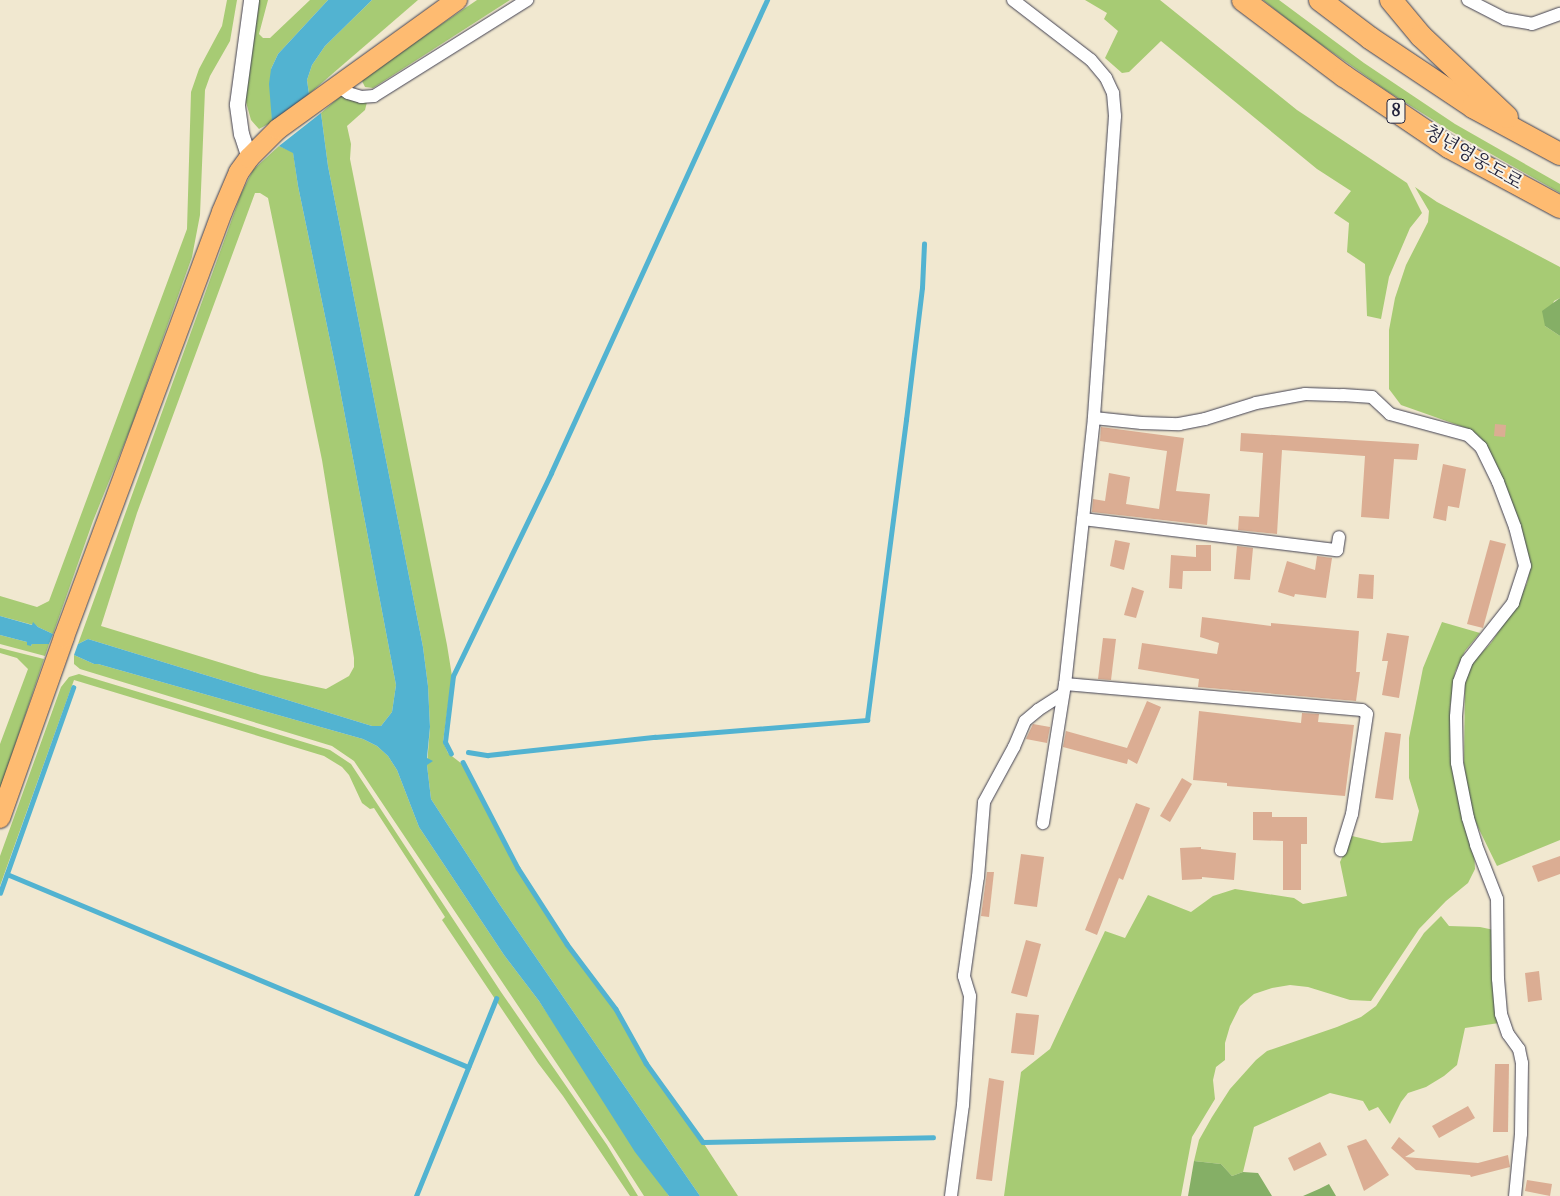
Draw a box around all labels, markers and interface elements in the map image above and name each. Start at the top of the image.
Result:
road number: 8 [1386,95,1406,126]
street label: 청년영웅도로 [1420,121,1526,195]

